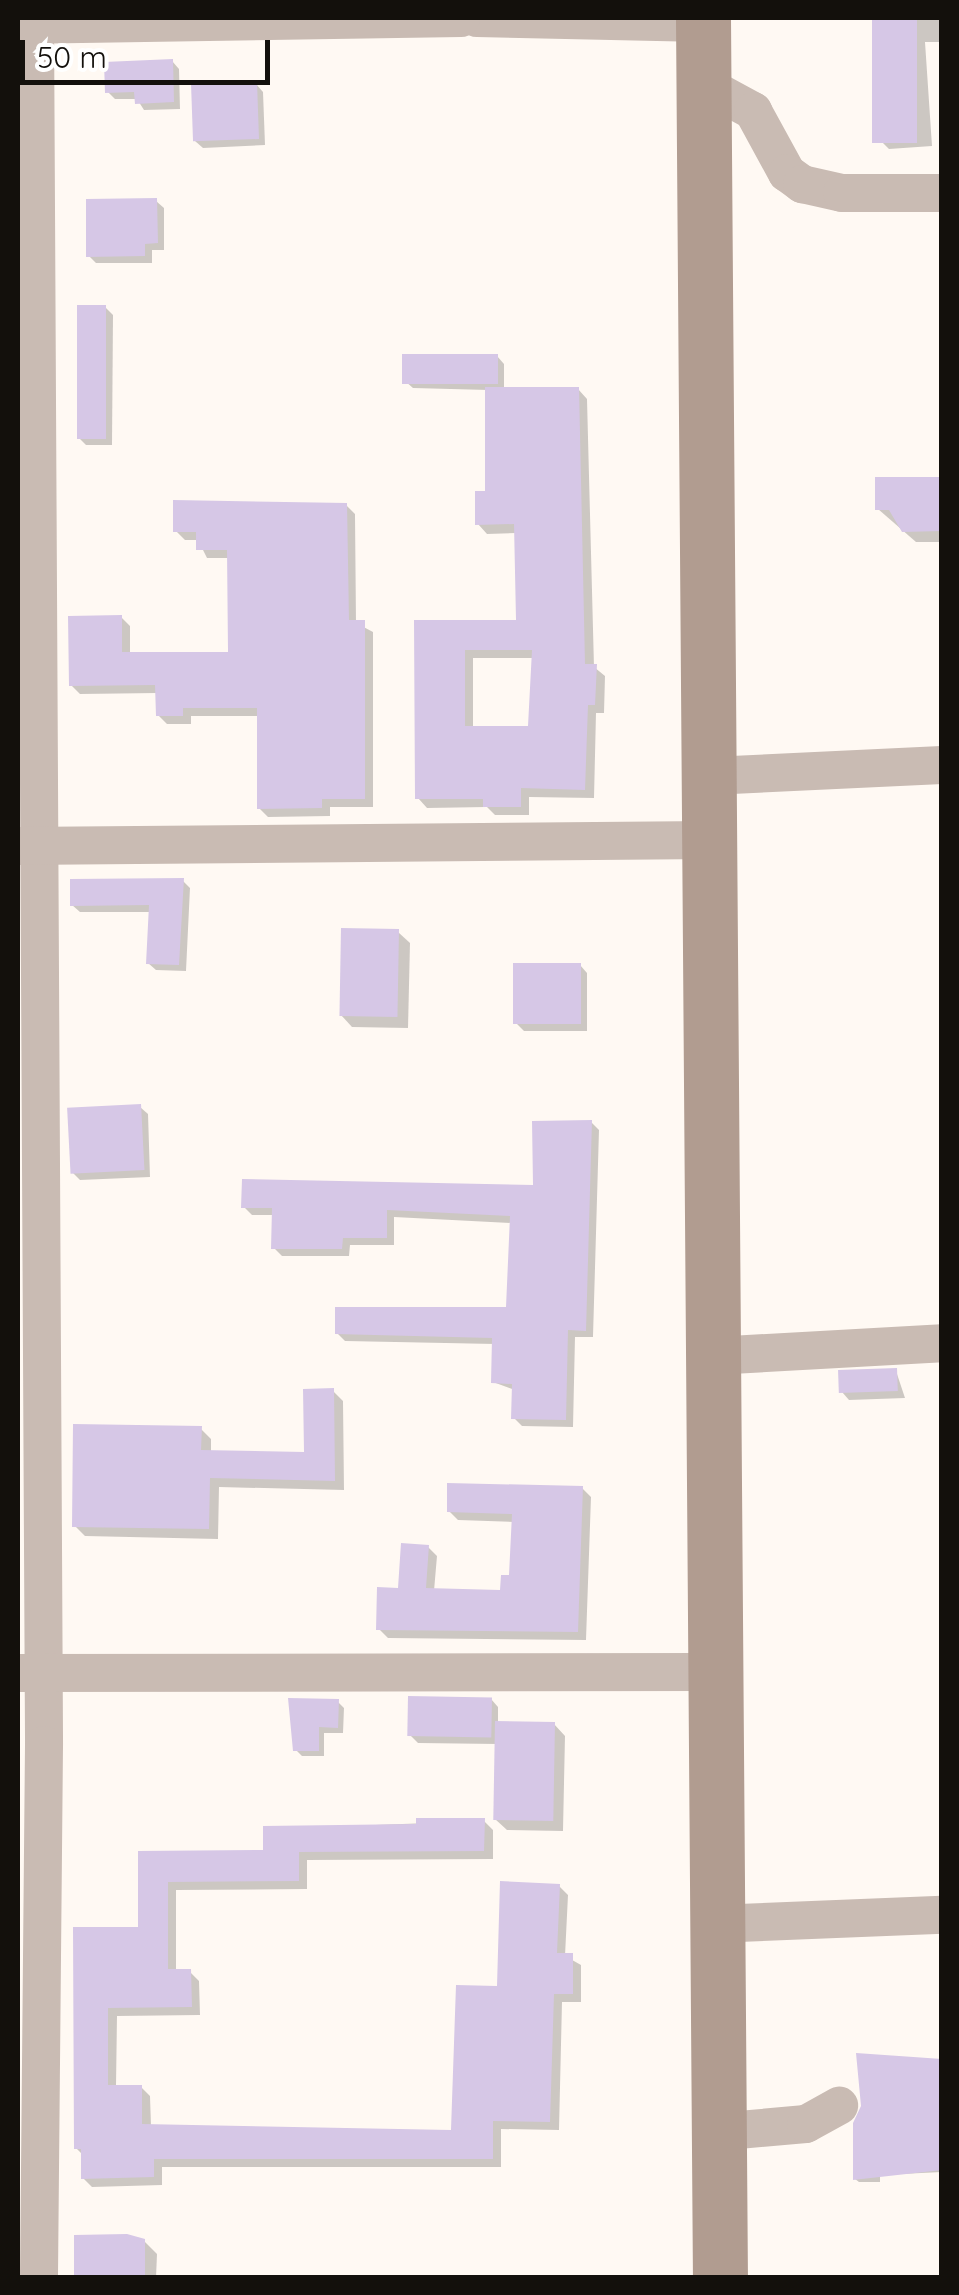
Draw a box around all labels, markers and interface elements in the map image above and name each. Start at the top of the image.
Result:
scale bar [25,20,275,82]
text: 50 m [37,38,107,76]

